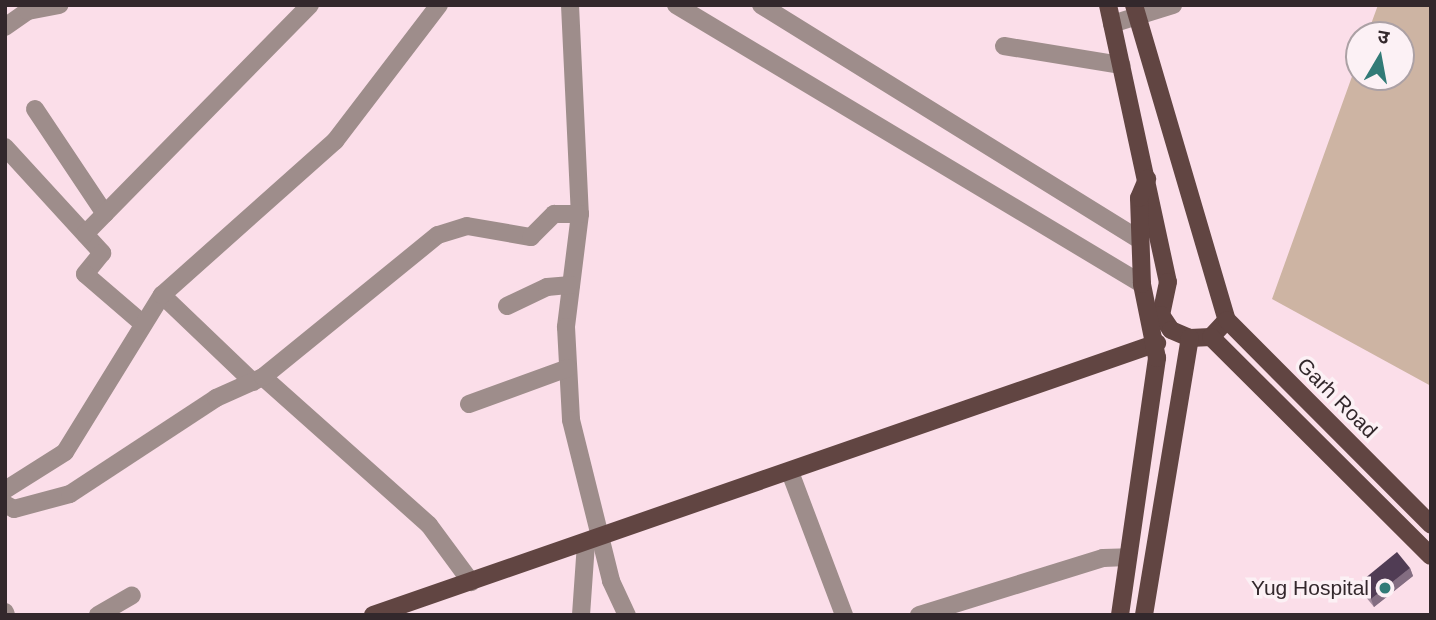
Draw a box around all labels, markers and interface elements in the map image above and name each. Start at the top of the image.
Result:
north arrow [1345,21,1415,91]
text: उ [1376,25,1391,48]
street label: Garh Road [1292,353,1382,443]
place label: Yug Hospital [1251,575,1369,601]
marker: Yug Hospital [1375,578,1395,598]

